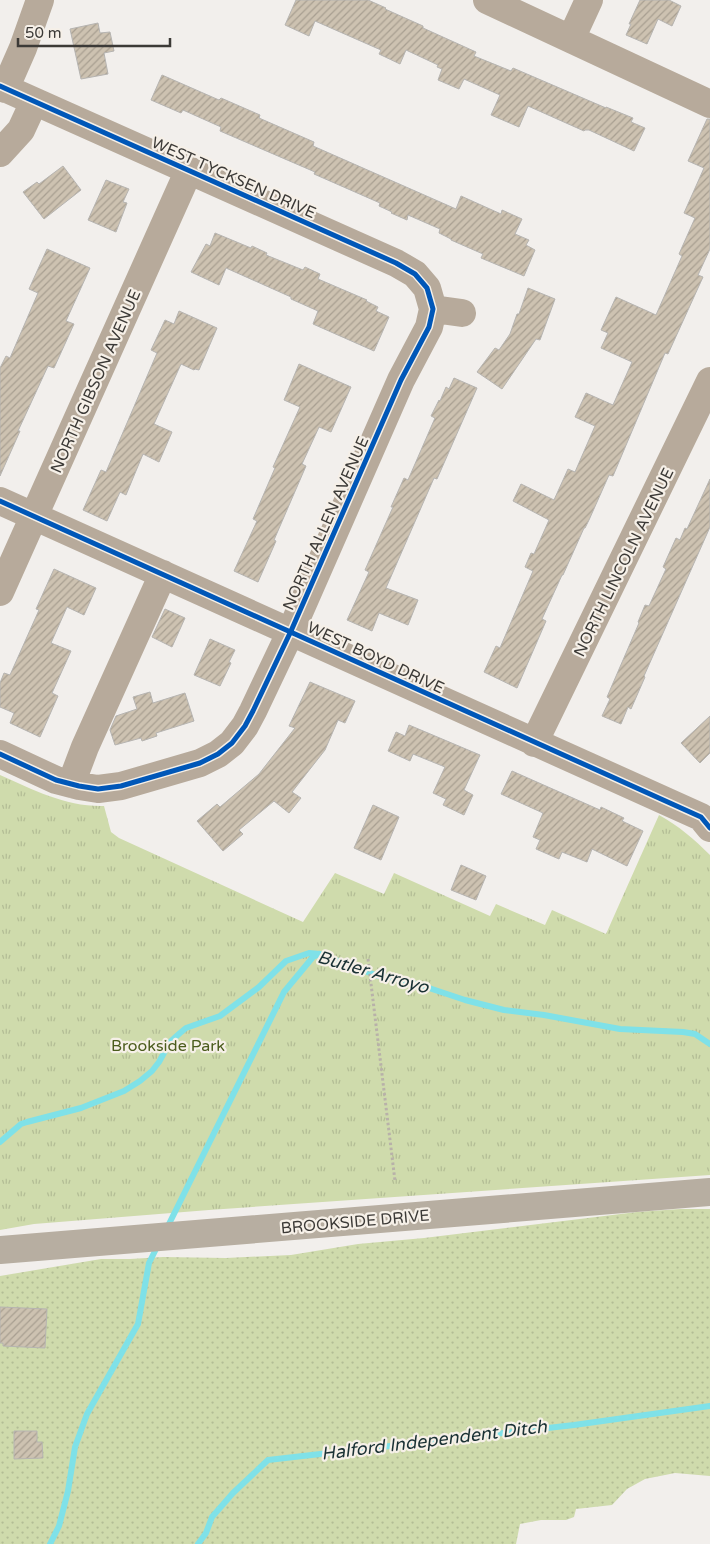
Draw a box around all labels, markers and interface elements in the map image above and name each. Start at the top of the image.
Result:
scale bar [18,15,170,47]
text: 50 m [25,24,62,42]
street label: WEST TYCKSEN DRIVE [148,133,319,223]
street label: NORTH GIBSON AVENUE [46,287,145,476]
street label: NORTH ALLEN AVENUE [278,433,373,614]
street label: NORTH LINCOLN AVENUE [569,465,678,660]
street label: WEST BOYD DRIVE [304,617,447,698]
water label: Butler Arroyo [315,946,432,999]
park label: Brookside Park [111,1036,225,1056]
street label: BROOKSIDE DRIVE [280,1206,430,1238]
water label: Halford Independent Ditch [320,1415,549,1465]

